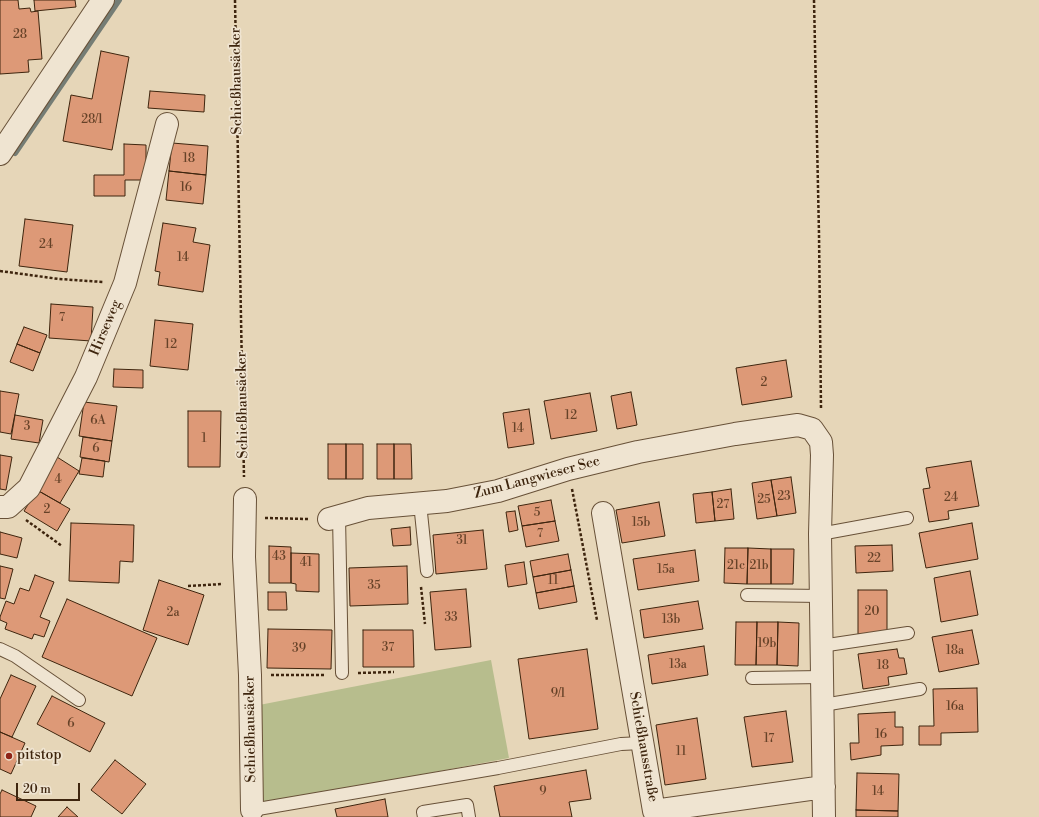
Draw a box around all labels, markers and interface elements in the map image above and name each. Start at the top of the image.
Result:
street label: Schießhausäcker [228,27,246,135]
house number: 28 [13,28,27,42]
house number: 28/1 [81,113,103,127]
house number: 18 [183,152,195,166]
house number: 16 [180,181,192,195]
house number: 24 [39,238,53,252]
house number: 14 [177,251,189,265]
street label: Hirseweg [87,298,125,358]
house number: 7 [59,311,65,325]
house number: 12 [165,338,177,352]
street label: Schießhausäcker [234,351,252,459]
house number: 2 [761,376,767,390]
house number: 12 [565,409,577,423]
house number: 6A [90,414,106,428]
house number: 3 [24,420,30,434]
house number: 14 [512,422,524,436]
house number: 1 [201,432,207,446]
house number: 6 [92,442,100,456]
street label: Zum Langwieser See [472,453,602,503]
house number: 4 [54,473,62,487]
house number: 23 [777,490,791,504]
house number: 24 [944,491,958,505]
house number: 25 [757,493,771,507]
house number: 27 [717,498,729,512]
house number: 2 [44,503,50,517]
house number: 5 [534,506,540,520]
house number: 15b [632,516,650,530]
house number: 7 [537,527,543,541]
house number: 31 [456,534,468,548]
house number: 43 [272,550,286,564]
house number: 22 [867,552,881,566]
house number: 41 [300,556,312,570]
house number: 21c [727,559,745,573]
house number: 21b [750,559,768,573]
house number: 15a [657,563,675,577]
house number: 11 [548,574,558,588]
house number: 35 [367,579,381,593]
house number: 20 [865,605,879,619]
house number: 2a [167,606,179,620]
house number: 33 [444,611,458,625]
house number: 13b [662,613,680,627]
house number: 19b [758,637,776,651]
house number: 37 [382,641,394,655]
house number: 39 [292,642,306,656]
house number: 18a [946,644,964,658]
house number: 13a [669,658,687,672]
house number: 18 [877,659,889,673]
street label: Schießhausäcker [242,675,260,783]
house number: 9/1 [551,687,565,701]
street label: Schießhausstraße [625,691,661,803]
house number: 16a [946,700,964,714]
house number: 6 [67,717,75,731]
house number: 16 [875,728,887,742]
house number: 17 [764,732,774,746]
house number: 11 [676,745,686,759]
place label: pitstop [17,748,61,764]
marker: pitstop [4,751,14,761]
scale bar [18,775,82,801]
text: 20 m [23,782,51,797]
house number: 9 [539,785,547,799]
house number: 14 [872,785,884,799]

